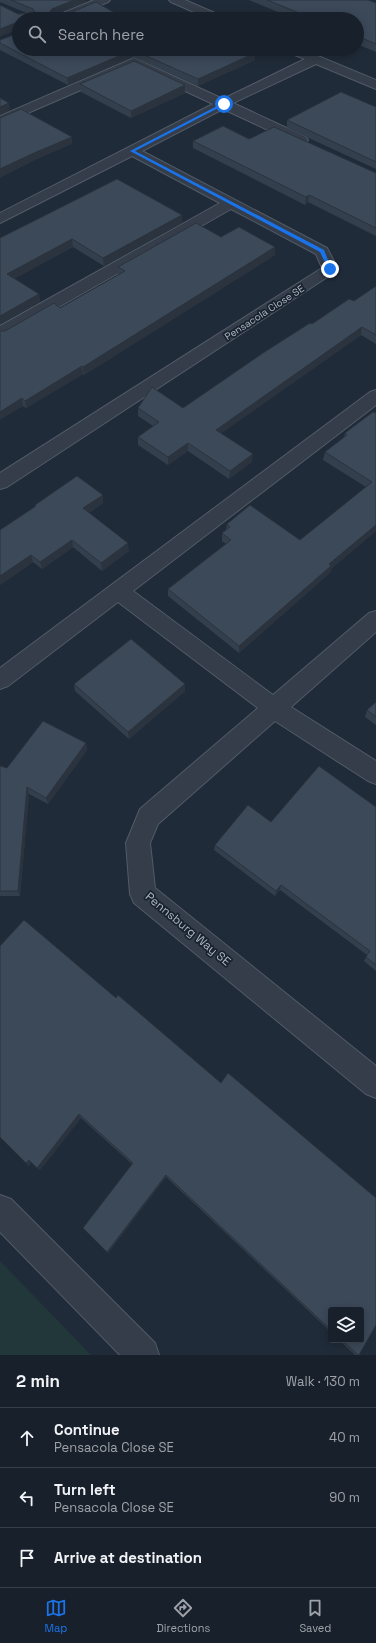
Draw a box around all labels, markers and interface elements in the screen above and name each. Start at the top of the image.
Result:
search box [12,12,364,56]
icon: search [26,23,48,45]
text: Search here [58,25,144,44]
route start [215,95,233,113]
route end [321,260,339,278]
street label: Pensacola Close SE [222,282,307,343]
street label: Pennsburg Way SE [142,889,234,970]
map controls [328,1307,364,1343]
button: layers [328,1307,364,1343]
text: 2 min [16,1370,60,1392]
text: Walk · 130 m [286,1373,360,1390]
text: Continue [54,1420,120,1439]
icon: ahead [16,1427,38,1449]
text: 40 m [329,1429,360,1446]
text: Pensacola Close SE [54,1439,174,1456]
text: Turn left [54,1480,116,1499]
icon: left [16,1487,38,1509]
text: 90 m [329,1489,360,1506]
text: Pensacola Close SE [54,1499,174,1516]
icon: arrive [16,1547,38,1569]
text: Arrive at destination [54,1548,202,1567]
tab: Map [45,1597,67,1635]
tab: Directions [156,1597,210,1635]
tab: Saved [299,1597,331,1635]

